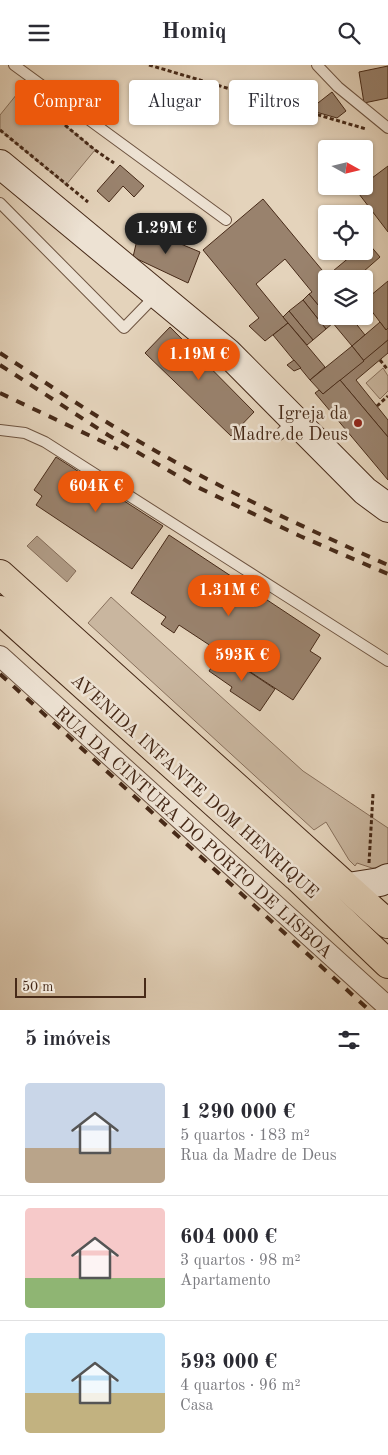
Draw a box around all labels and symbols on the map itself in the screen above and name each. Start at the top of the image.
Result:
north arrow [318,140,372,195]
pin: 1.29M € [120,213,212,255]
pin: 1.19M € [153,339,245,381]
place label: Igreja da Madre de Deus [231,405,348,444]
marker: Igreja da Madre de Deus [352,417,364,429]
pin: 604K € [55,471,137,513]
pin: 1.31M € [183,575,275,617]
pin: 593K € [201,639,283,682]
street label: AVENIDA INFANTE DOM HENRIQUE [67,671,321,902]
street label: RUA DA CINTURA DO PORTO DE LISBOA [51,704,336,962]
scale bar [15,975,146,998]

